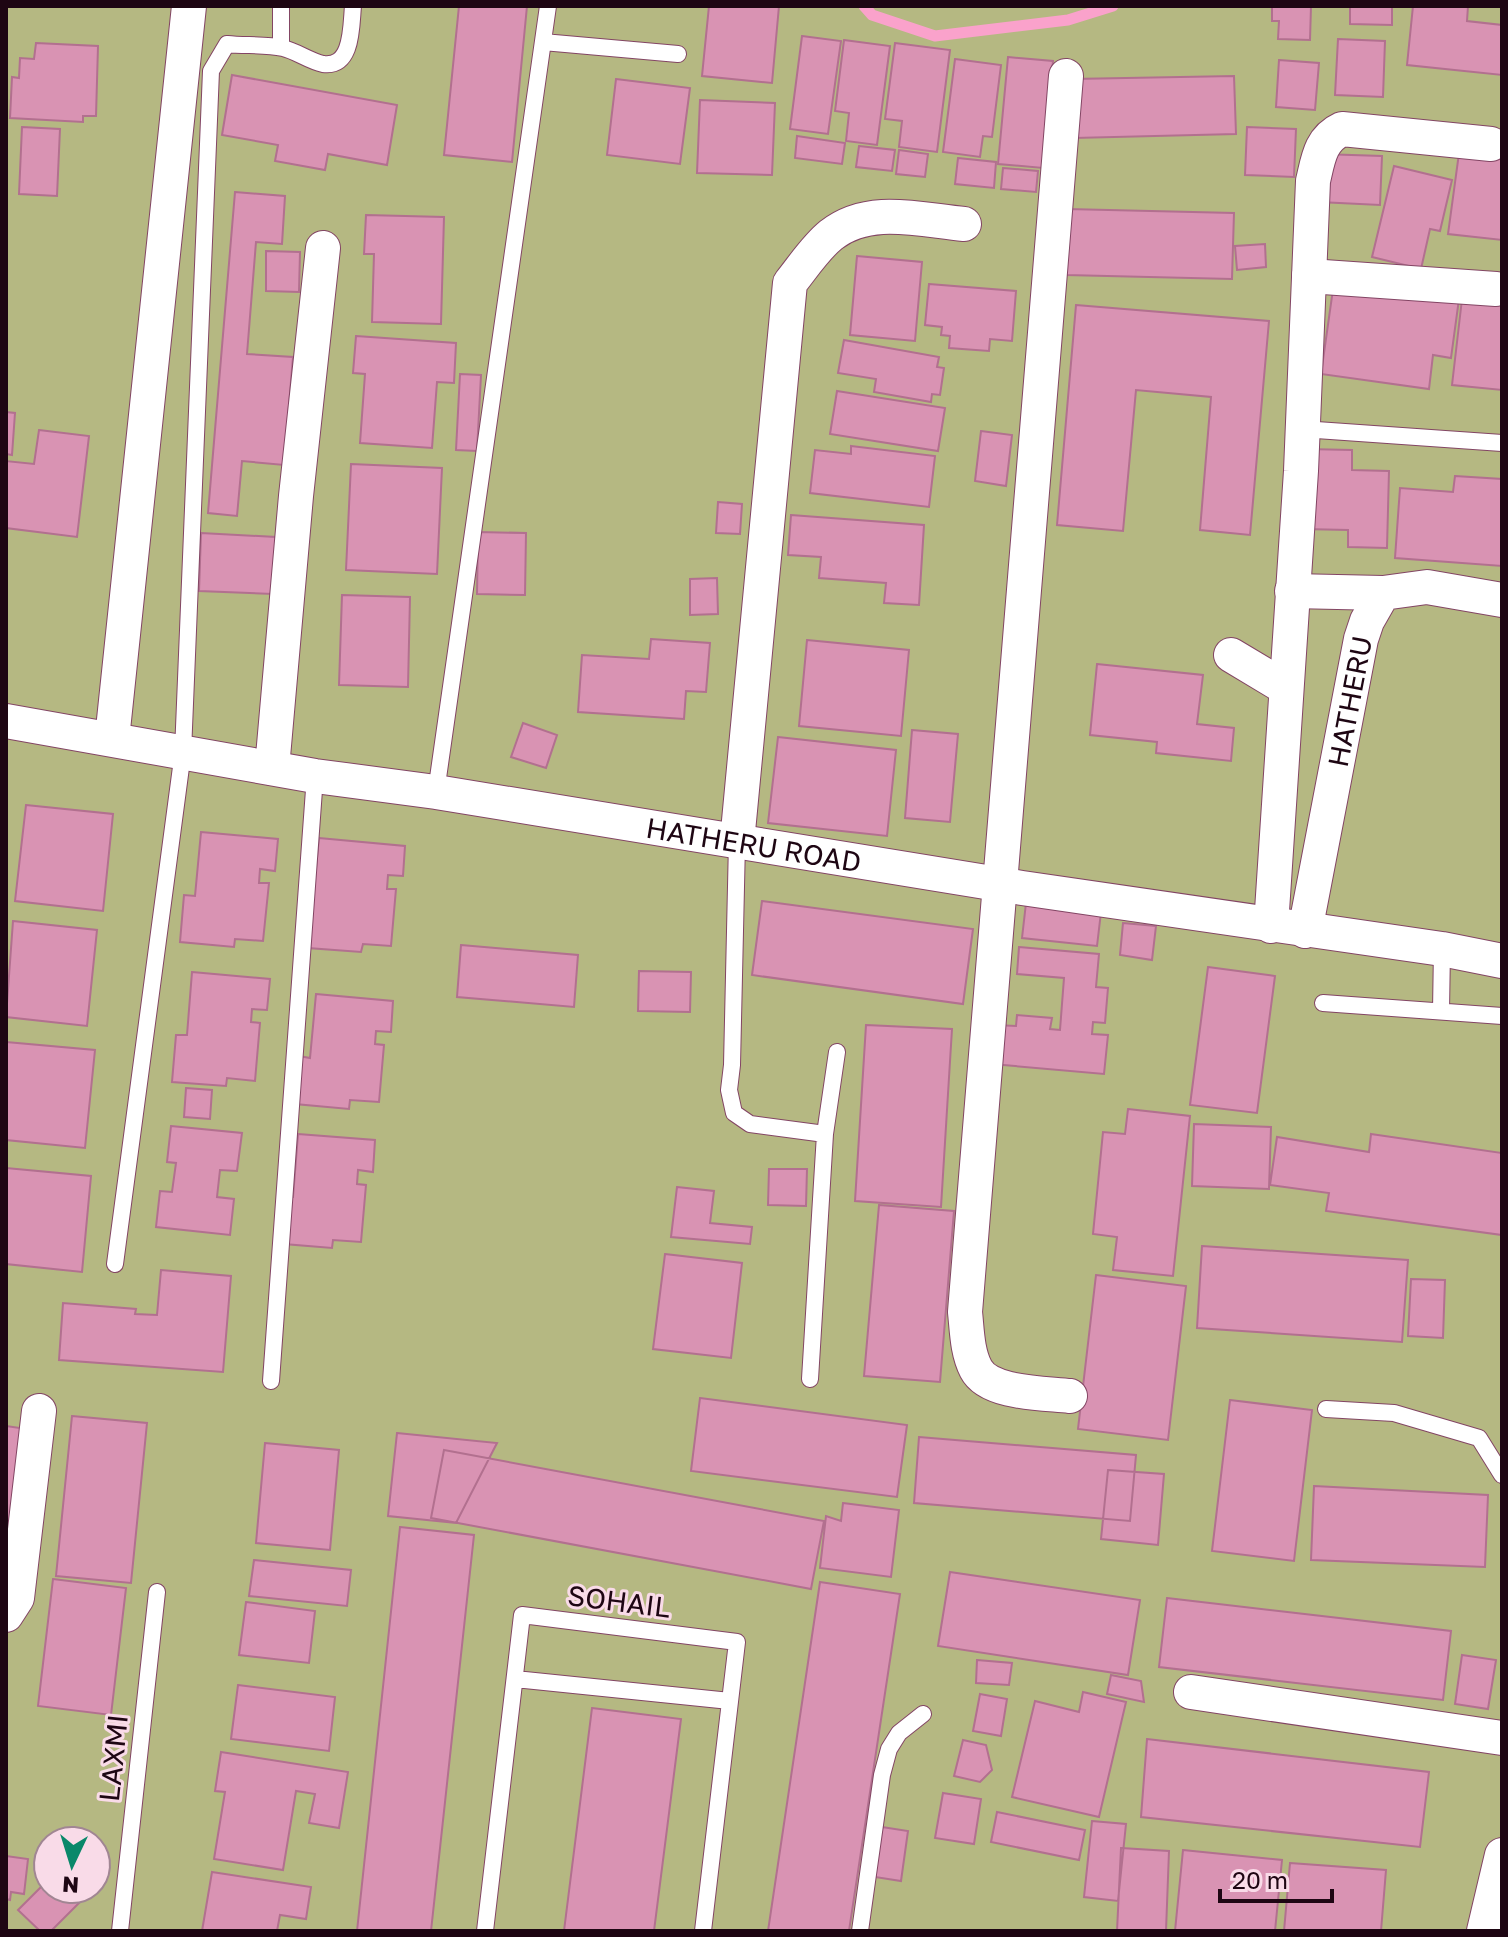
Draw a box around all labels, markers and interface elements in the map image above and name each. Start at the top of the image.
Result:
street label: HATHERU [1320,633,1378,769]
street label: HATHERU ROAD [644,810,864,878]
street label: SOHAIL [566,1578,672,1624]
street label: LAXMI [92,1713,134,1803]
north arrow [32,1825,112,1905]
scale bar [1220,1853,1332,1903]
text: 20 m [1232,1865,1288,1894]
text: N [61,1871,80,1900]

